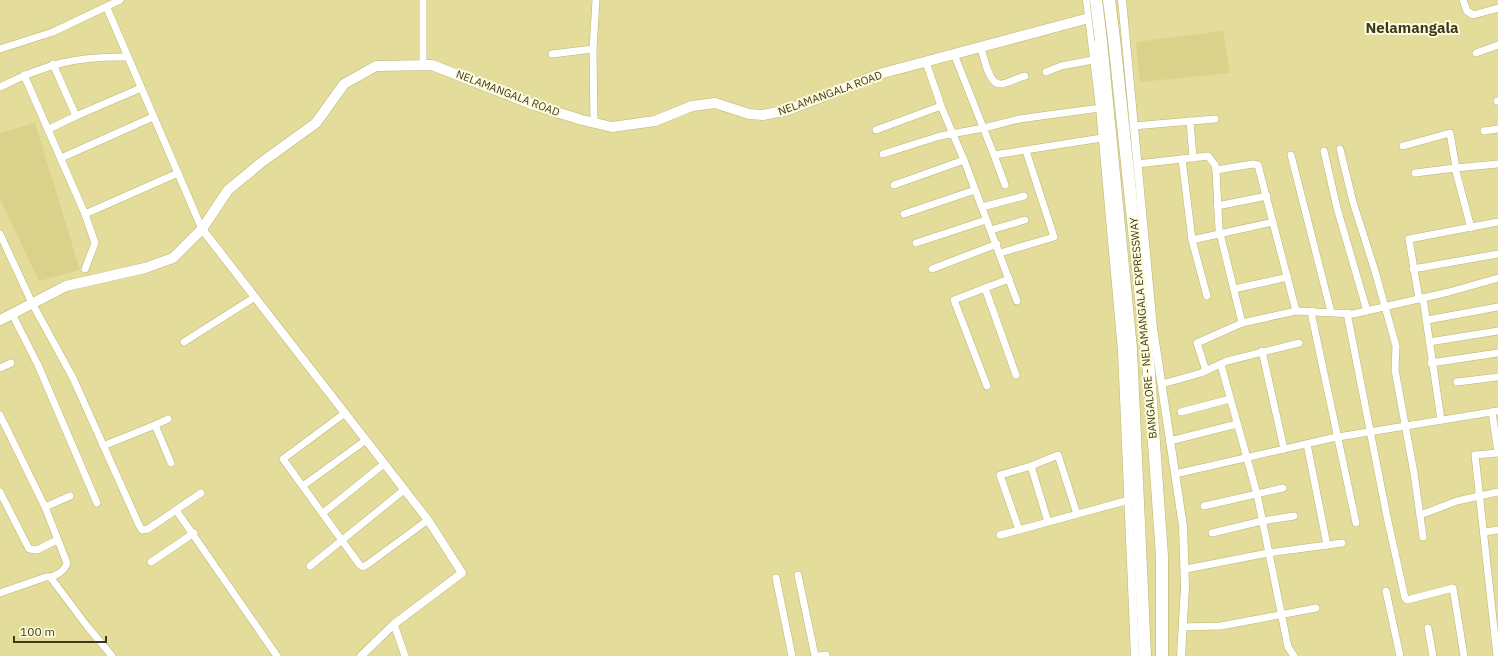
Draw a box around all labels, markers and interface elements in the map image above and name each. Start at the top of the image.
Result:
district label: Nelamangala [1365,18,1459,37]
street label: NELAMANGALA ROAD [454,67,562,119]
street label: NELAMANGALA ROAD [776,68,884,118]
street label: BANGALORE - NELAMANGALA EXPRESSWAY [1126,216,1160,439]
scale bar [14,618,106,644]
text: 100 m [20,624,55,639]

